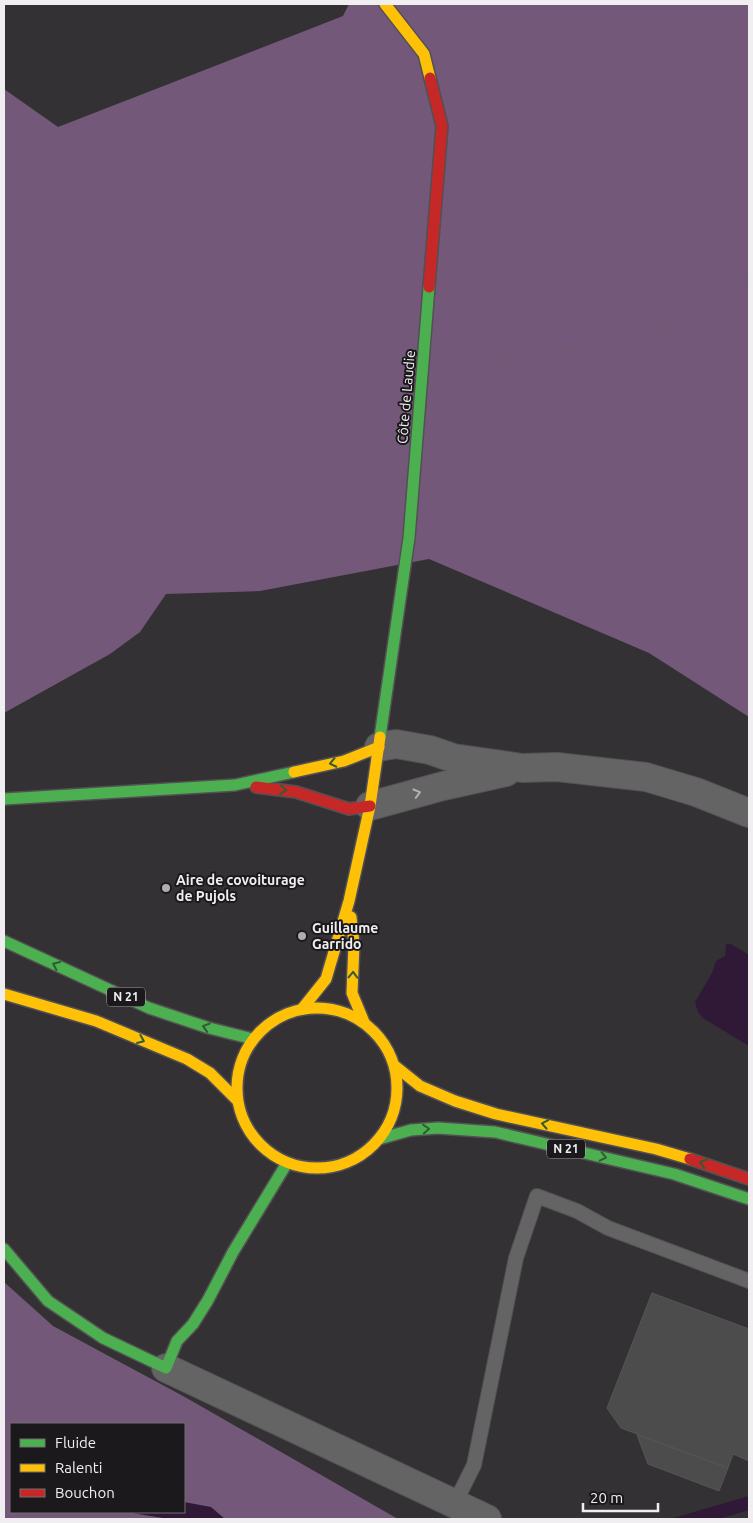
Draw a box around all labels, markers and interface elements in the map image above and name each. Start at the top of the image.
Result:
street label: Côte de Laudie [394,350,418,444]
one-way arrow [328,757,337,768]
one-way arrow [279,784,287,795]
one-way arrow [412,788,420,798]
place label: Aire de covoiturage de Pujols [176,872,305,904]
marker: Aire de covoiturage de Pujols [160,882,172,894]
place label: Guillaume Garrido [312,920,378,952]
marker: Guillaume Garrido [296,930,308,942]
one-way arrow [52,961,61,971]
one-way arrow [347,971,358,979]
road number: N 21 [107,988,145,1006]
one-way arrow [202,1022,211,1032]
one-way arrow [136,1033,145,1044]
one-way arrow [541,1120,550,1130]
one-way arrow [422,1123,430,1134]
road number: N 21 [547,1140,585,1158]
one-way arrow [599,1151,608,1162]
one-way arrow [699,1158,708,1169]
legend [10,1423,185,1513]
text: Fluide [55,1434,96,1451]
text: Ralenti [55,1459,102,1476]
scale bar [583,1480,658,1512]
text: Bouchon [55,1484,115,1501]
text: 20 m [590,1489,623,1506]

